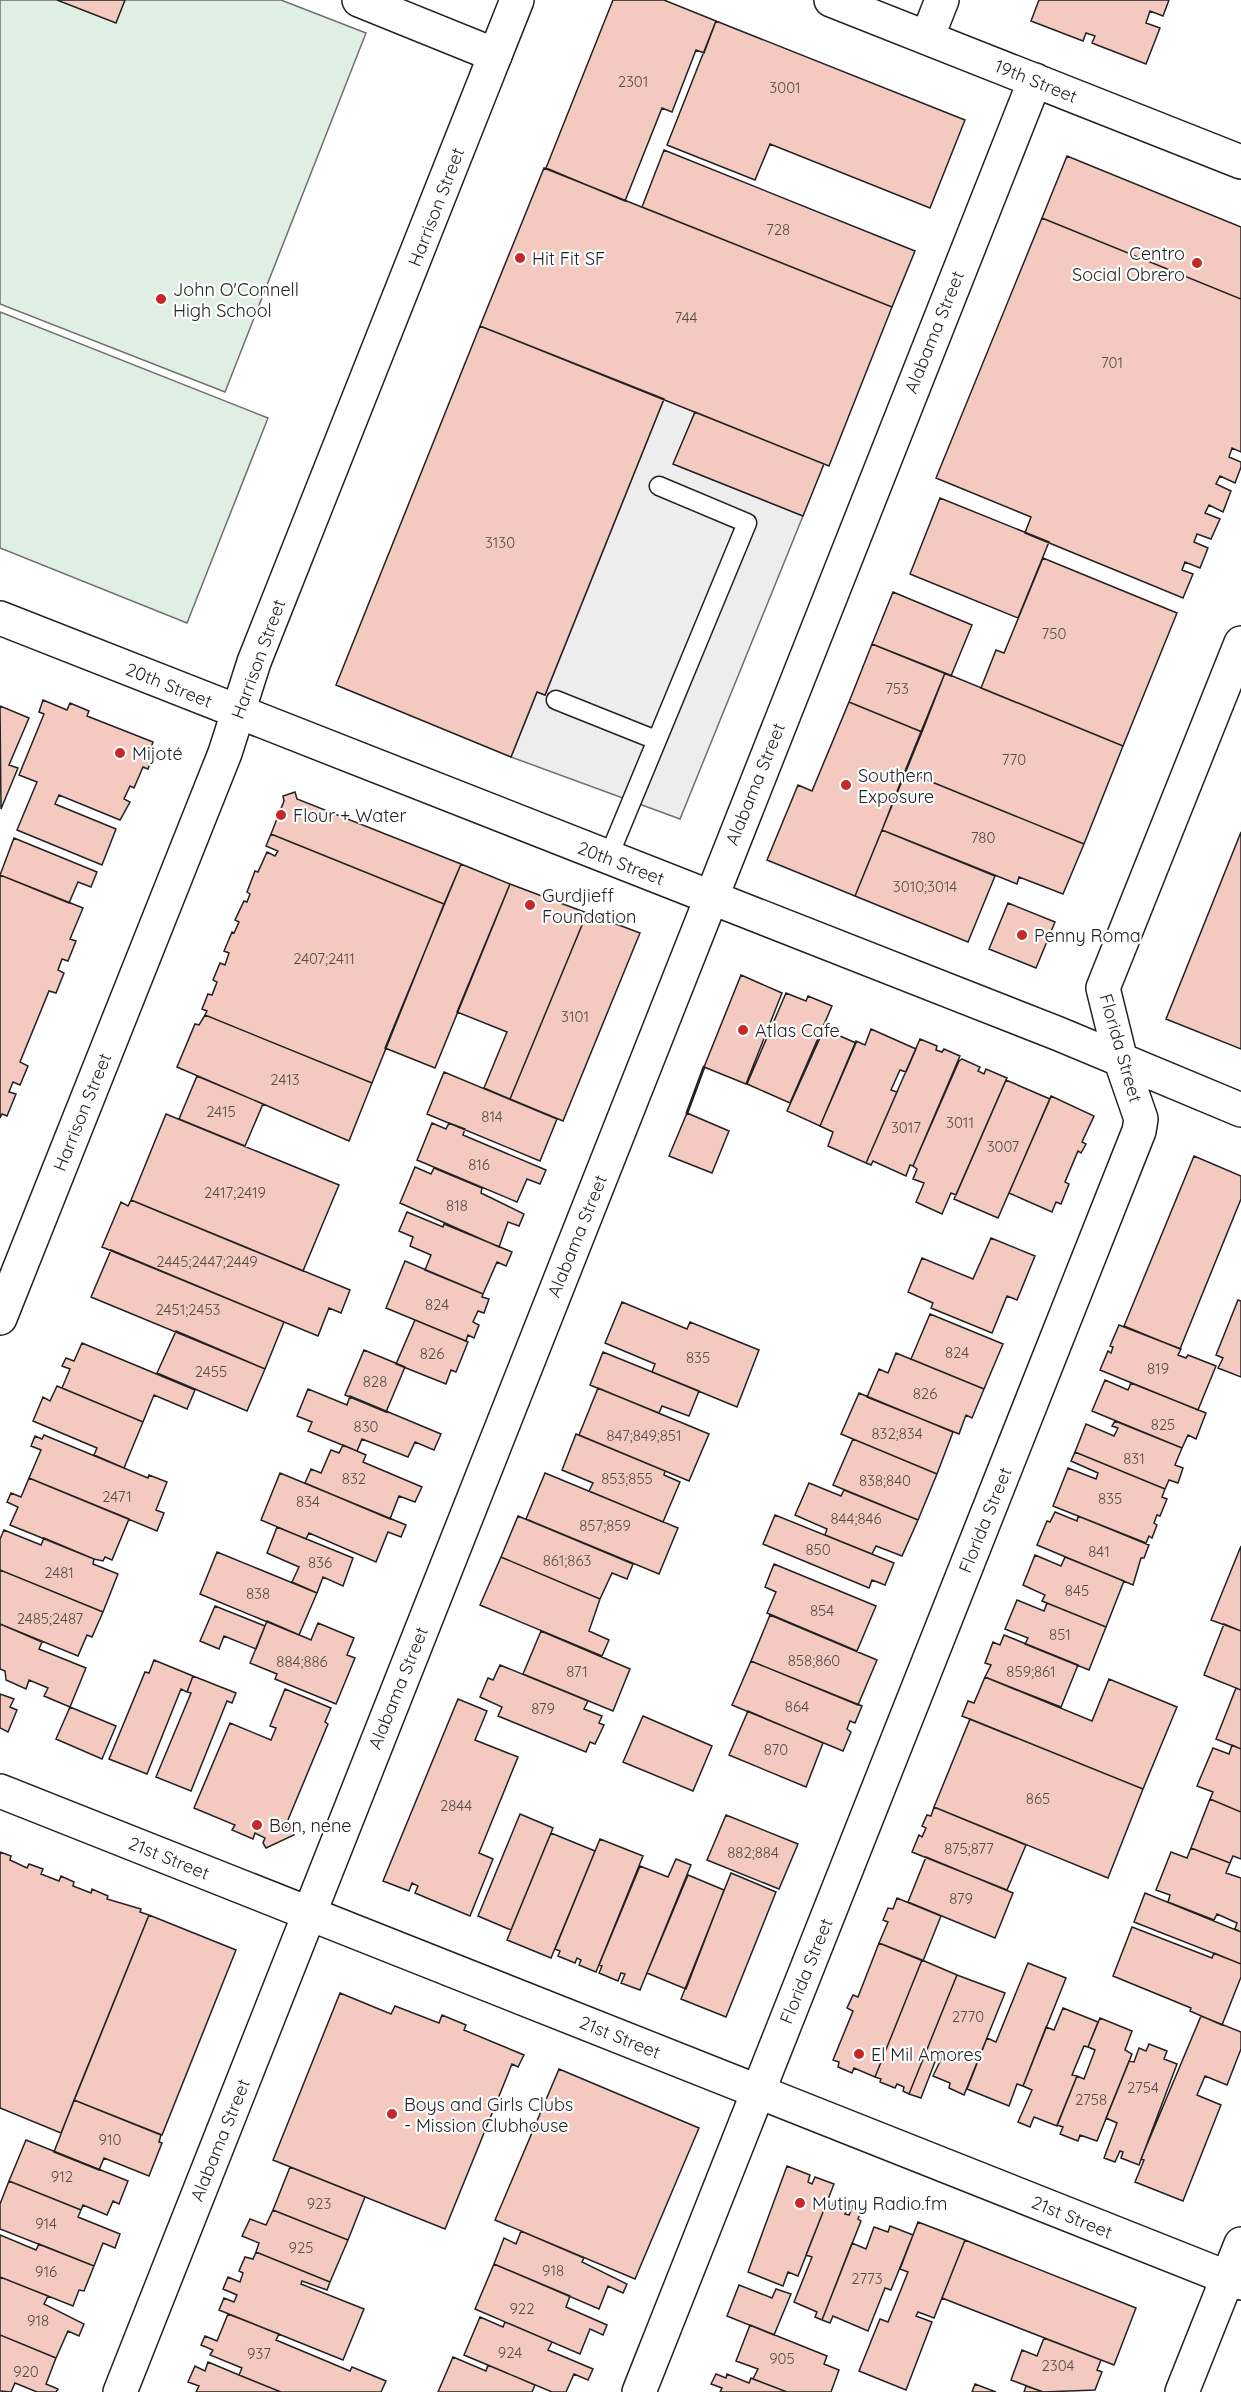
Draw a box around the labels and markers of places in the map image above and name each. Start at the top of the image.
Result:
place label: Centro Social Obrero [1072,242,1185,286]
place label: Hit Fit SF [532,247,605,270]
marker: Hit Fit SF [513,251,527,265]
marker: Centro Social Obrero [1190,256,1204,270]
place label: John O'Connell High School [173,278,299,322]
marker: John O'Connell High School [154,292,168,306]
place label: Mijoté [132,742,183,765]
marker: Mijoté [113,746,127,760]
place label: Southern Exposure [858,764,934,808]
marker: Southern Exposure [839,778,853,792]
place label: Flour + Water [293,804,406,827]
marker: Flour + Water [274,808,288,822]
place label: Gurdjieff Foundation [542,884,636,928]
marker: Gurdjieff Foundation [523,898,537,912]
place label: Penny Roma [1034,924,1141,947]
marker: Penny Roma [1015,928,1029,942]
place label: Atlas Cafe [755,1019,840,1042]
marker: Atlas Cafe [736,1023,750,1037]
place label: Bon, nene [269,1814,352,1837]
marker: Bon, nene [250,1818,264,1832]
place label: El Mil Amores [871,2043,982,2066]
marker: El Mil Amores [852,2047,866,2061]
place label: Boys and Girls Clubs - Mission Clubhouse [404,2093,573,2137]
marker: Boys and Girls Clubs - Mission Clubhouse [385,2107,399,2121]
place label: Mutiny Radio.fm [812,2192,947,2215]
marker: Mutiny Radio.fm [793,2196,807,2210]

